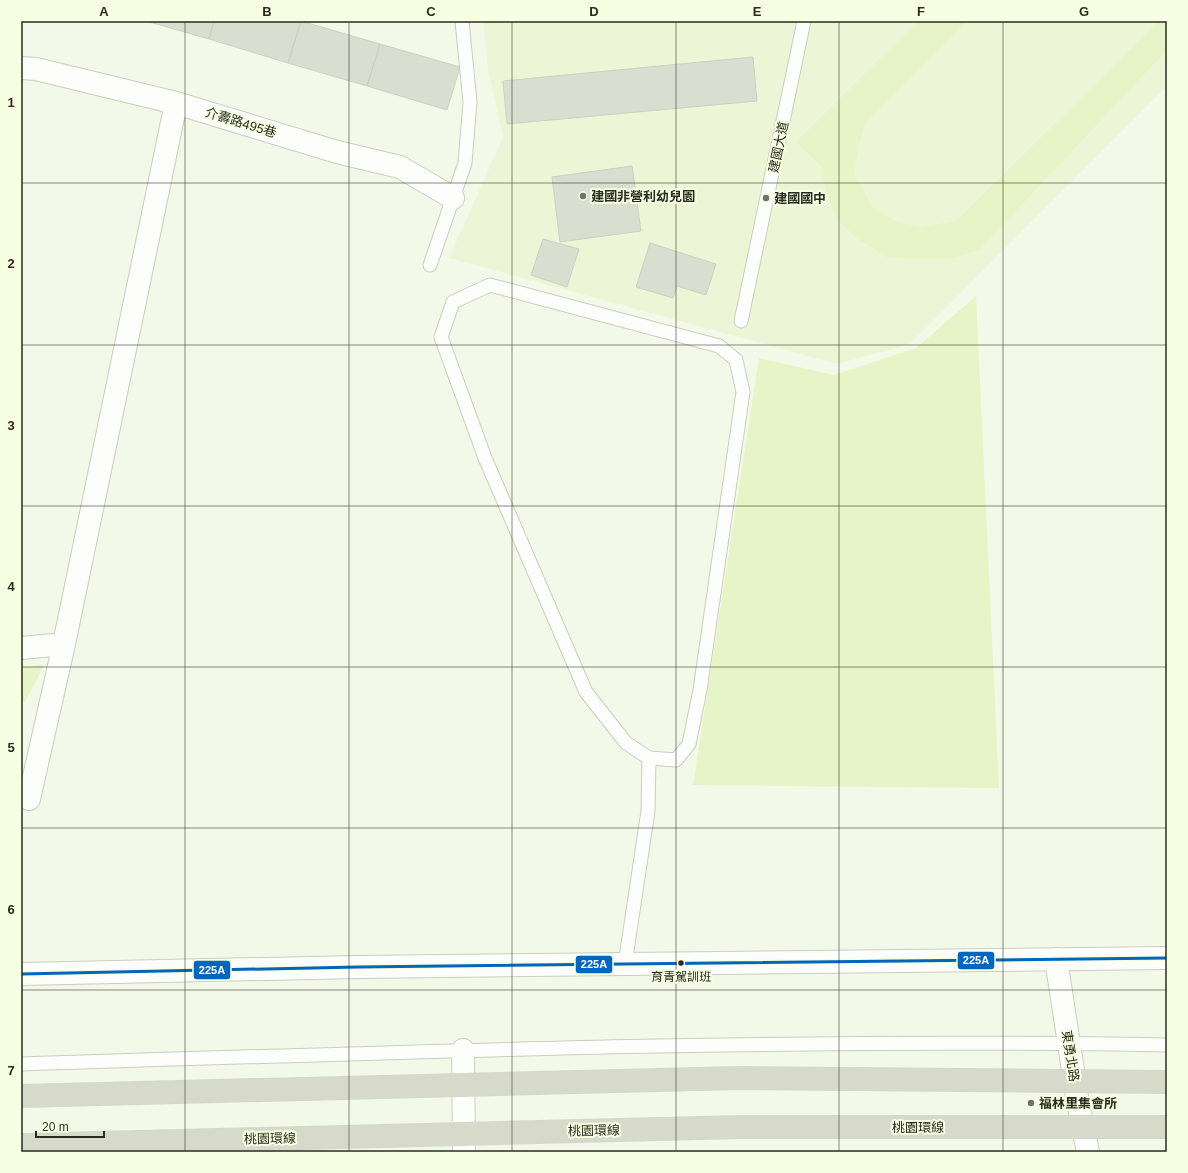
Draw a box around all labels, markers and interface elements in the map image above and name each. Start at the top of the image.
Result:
text: A [99,4,109,19]
text: B [262,4,272,19]
text: C [426,4,436,19]
text: D [589,4,599,19]
text: E [753,4,762,19]
text: F [917,4,925,19]
text: G [1079,4,1089,19]
text: 1 [7,95,15,110]
street label: 介壽路495巷 [203,105,278,140]
street label: 建國大道 [766,120,791,174]
place label: 建國非營利幼兒園 [591,189,695,204]
marker: 建國非營利幼兒園 [578,191,588,201]
place label: 建國國中 [774,191,826,206]
marker: 建國國中 [761,193,771,203]
text: 2 [7,256,15,271]
text: 3 [7,418,15,433]
text: 4 [7,579,15,594]
text: 5 [7,740,15,755]
text: 6 [7,902,15,917]
line badge: 225A [957,951,995,970]
text: 225A [963,954,989,966]
line badge: 225A [575,955,613,974]
text: 225A [581,958,607,970]
marker: 育青駕訓班 [676,958,686,968]
line badge: 225A [193,960,231,980]
text: 225A [199,964,225,976]
place label: 育青駕訓班 [651,970,711,984]
street label: 東勇北路 [1059,1029,1082,1083]
text: 7 [7,1063,15,1078]
place label: 福林里集會所 [1039,1096,1117,1111]
marker: 福林里集會所 [1026,1098,1036,1108]
scale bar [36,1113,104,1139]
text: 20 m [42,1120,69,1134]
street label: 桃園環線 [892,1120,944,1135]
street label: 桃園環線 [568,1123,620,1138]
street label: 桃園環線 [244,1131,296,1146]

